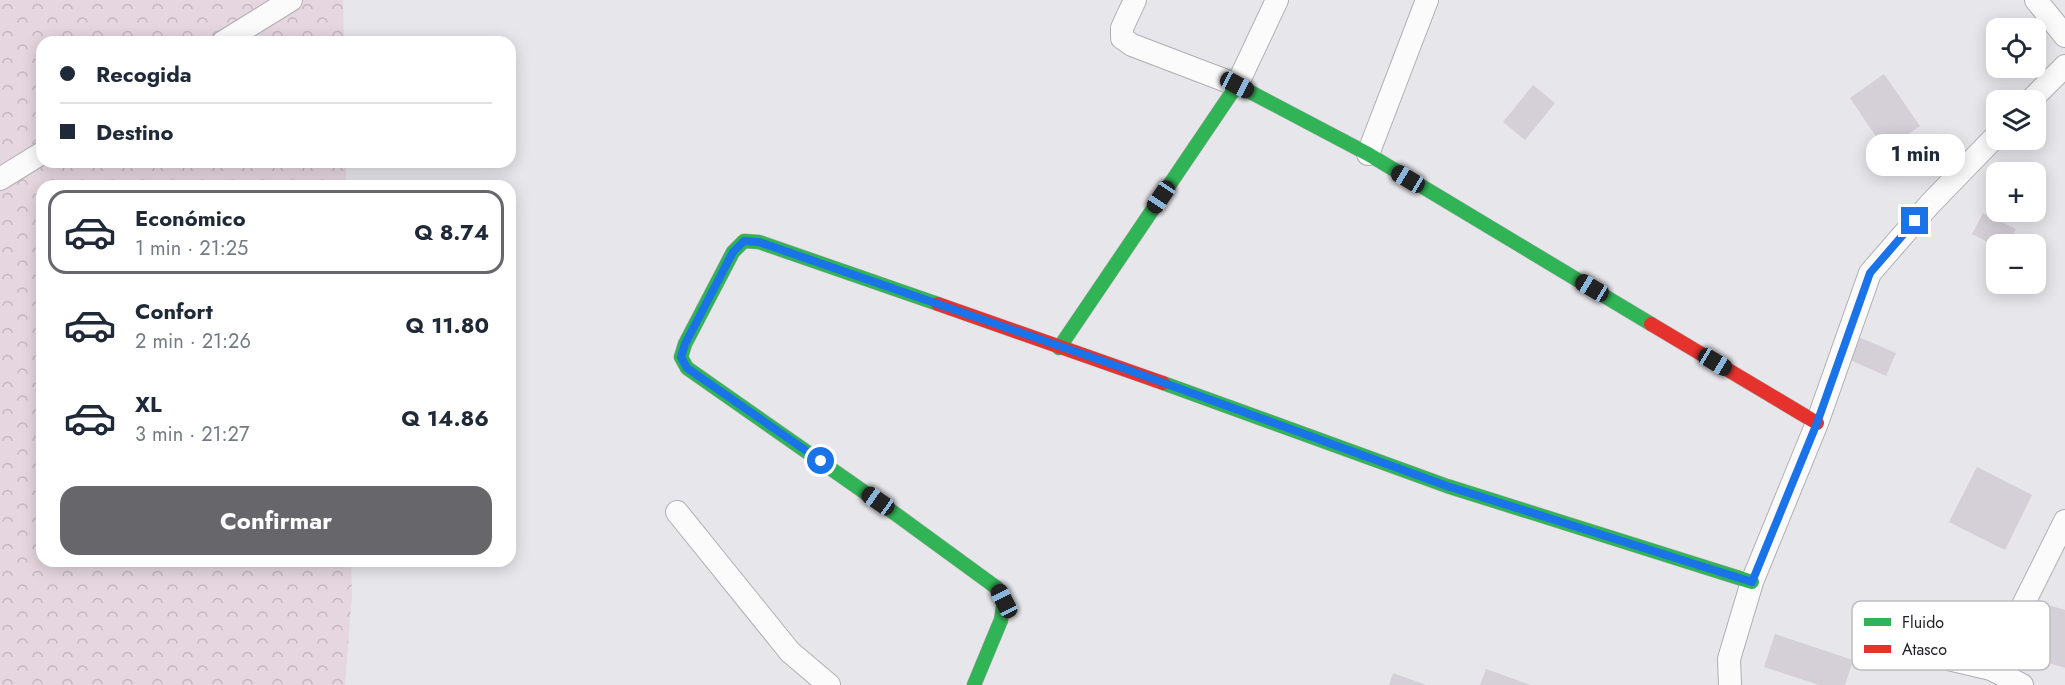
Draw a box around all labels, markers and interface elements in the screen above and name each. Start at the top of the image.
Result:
map controls [1986,18,2046,294]
button: locate [1986,18,2046,78]
text: Recogida [96,58,192,90]
car [1217,69,1257,101]
button: layers [1986,90,2046,150]
text: Destino [96,116,173,148]
callout: 1 min [1866,134,1964,176]
text: 1 min [1891,140,1940,169]
car [1388,162,1428,196]
button: + [1986,162,2046,222]
car [1143,177,1179,217]
text: Económico [135,202,246,234]
icon: car [63,205,117,259]
route end [1901,207,1928,234]
text: Q 8.74 [414,216,489,248]
text: 1 min · 21:25 [135,234,248,263]
button: − [1986,234,2046,294]
car [1572,271,1612,305]
text: Confort [135,295,213,327]
icon: car [63,298,117,352]
text: Q 11.80 [406,309,489,341]
text: 2 min · 21:26 [135,327,251,356]
car [1695,345,1735,379]
text: XL [135,388,162,420]
icon: car [63,391,117,445]
text: Q 14.86 [401,402,489,434]
text: 3 min · 21:27 [135,420,249,449]
route start [807,447,834,474]
car [858,483,898,519]
button: Confirmar [60,486,492,555]
car [988,581,1020,621]
legend [1852,601,2050,670]
text: Fluido [1902,611,1944,634]
text: Atasco [1902,638,1947,661]

